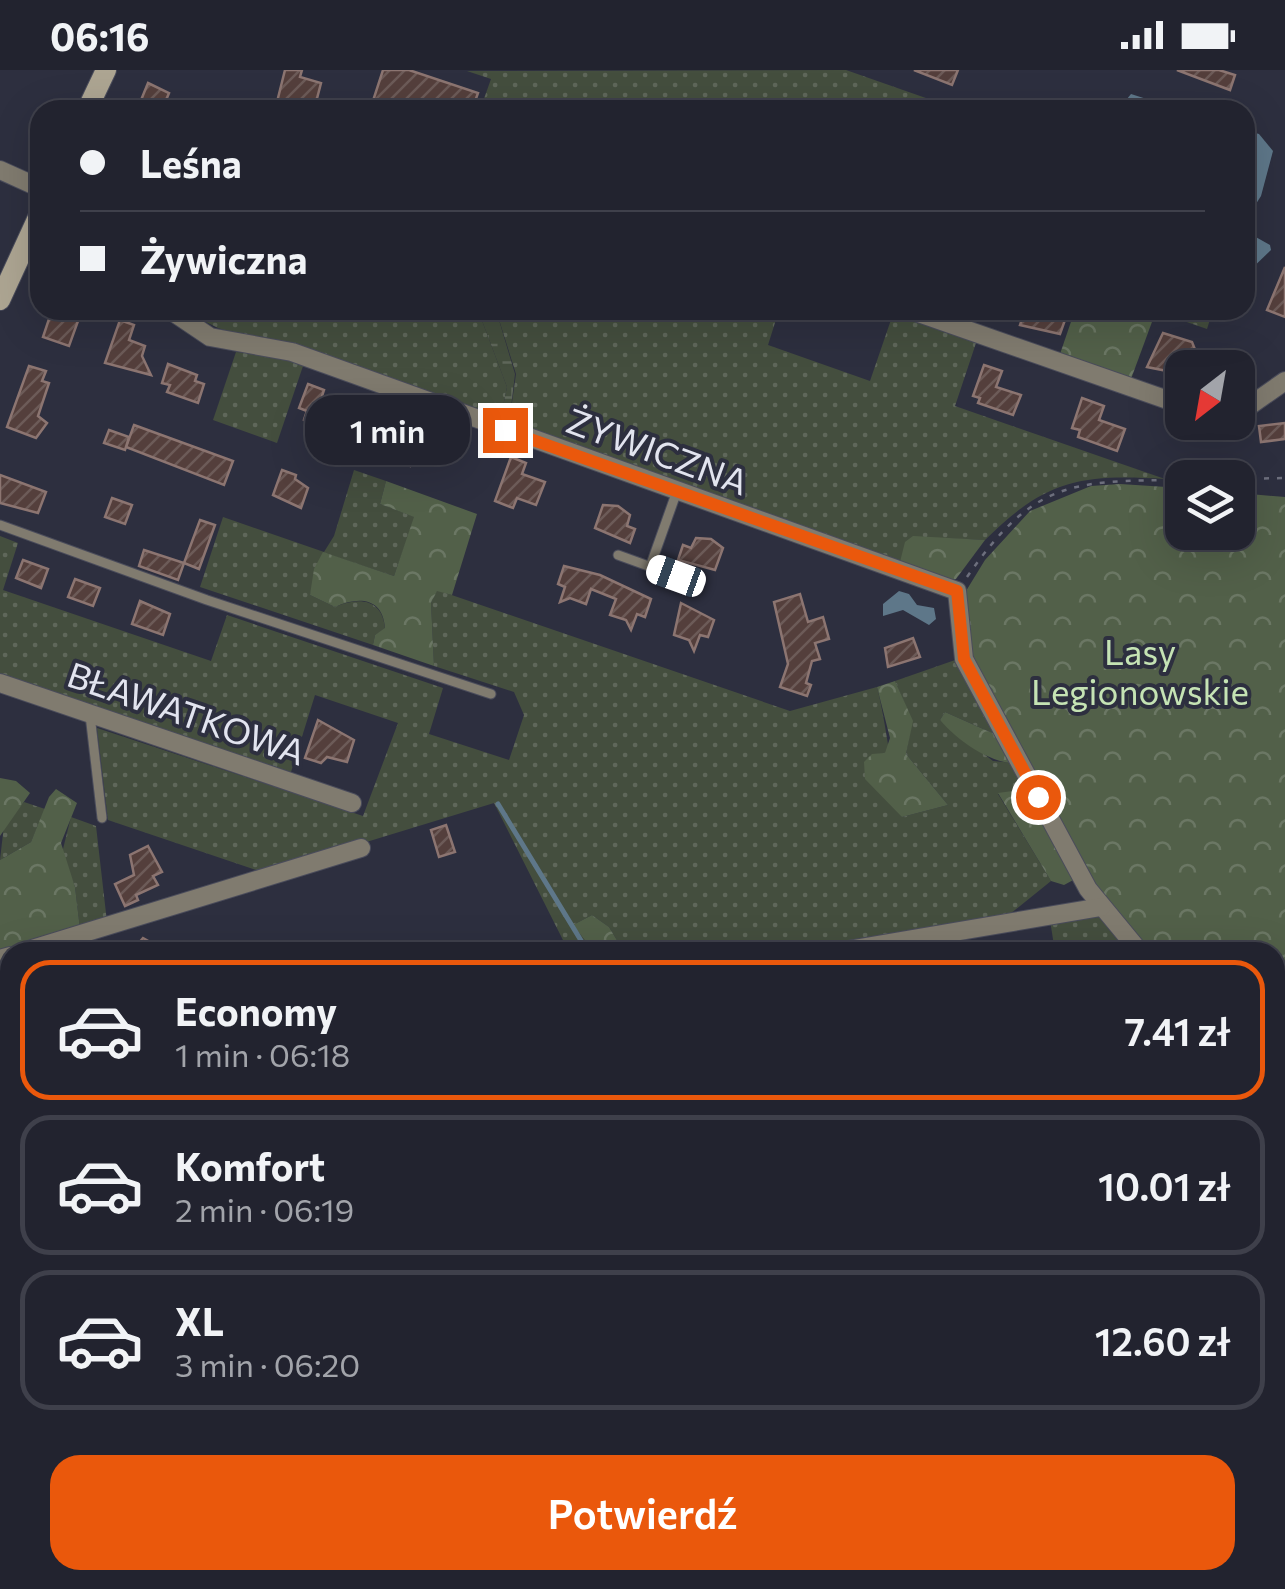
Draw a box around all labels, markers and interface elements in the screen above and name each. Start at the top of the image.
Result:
text: 06:16 [50,12,149,59]
text: Leśna [140,139,242,186]
text: Żywiczna [140,235,308,282]
north arrow [1165,350,1255,440]
map controls [1165,350,1255,550]
callout: 1 min [305,395,470,465]
street label: ŻYWICZNA [561,397,755,503]
route end [483,408,528,453]
text: 1 min [350,410,425,450]
button: layers [1165,460,1255,550]
car [643,552,709,600]
park label: Lasy Legionowskie [1031,629,1249,712]
street label: BŁAWATKOWA [62,651,312,773]
route start [1016,775,1061,820]
icon: car [55,985,145,1075]
text: Economy [175,987,337,1034]
text: 7.41 zł [1125,1007,1230,1054]
text: 1 min · 06:18 [175,1034,350,1074]
icon: car [55,1140,145,1230]
text: Komfort [175,1142,325,1189]
text: 10.01 zł [1098,1162,1230,1209]
text: 2 min · 06:19 [175,1189,354,1229]
icon: car [55,1295,145,1385]
text: XL [175,1297,224,1344]
text: 12.60 zł [1095,1317,1230,1364]
text: 3 min · 06:20 [175,1344,360,1384]
button: Potwierdź [50,1455,1235,1570]

